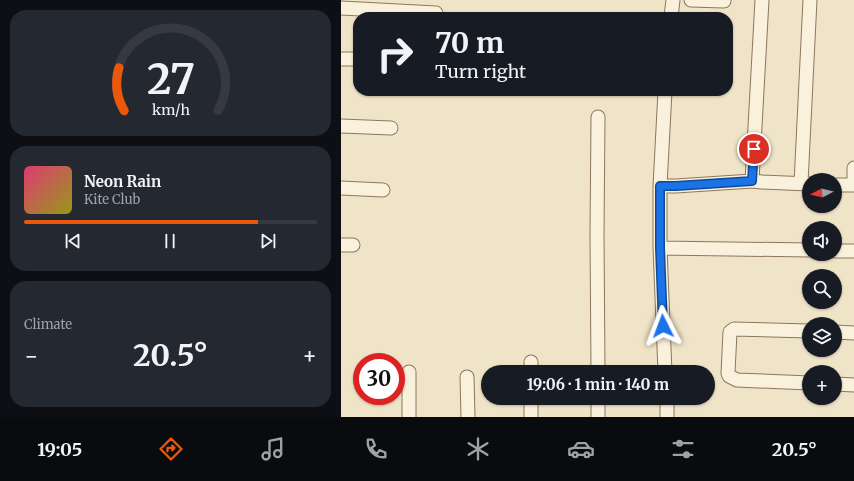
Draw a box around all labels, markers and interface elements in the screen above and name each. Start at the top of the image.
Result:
text: 70 m [435,25,504,61]
icon: right [369,28,421,80]
text: 27 [146,53,195,105]
text: Turn right [435,60,526,83]
text: km/h [152,100,190,118]
pin [737,132,771,166]
icon: arrive [743,138,765,160]
text: Neon Rain [84,172,161,191]
north arrow [802,173,842,213]
map controls [802,173,842,405]
text: Kite Club [84,191,140,208]
button: sound [802,221,842,261]
icon: previous [62,230,84,252]
icon: pause [159,230,181,252]
icon: next [257,230,279,252]
button: search [802,269,842,309]
position arrow [642,305,684,347]
text: Climate [24,316,72,333]
button: layers [802,317,842,357]
text: 20.5° [133,336,208,374]
text: − [24,342,39,370]
text: + [302,342,317,370]
speed limit sign: 30 [353,353,405,405]
button: + [802,365,842,405]
text: 19:06 · 1 min · 140 m [527,375,669,394]
icon: directions [157,435,185,463]
icon: music [259,435,287,463]
icon: phone [362,435,390,463]
icon: climate [464,435,492,463]
icon: car [567,435,595,463]
icon: filters [669,435,697,463]
text: 19:05 [37,438,82,461]
text: 20.5° [772,438,817,461]

